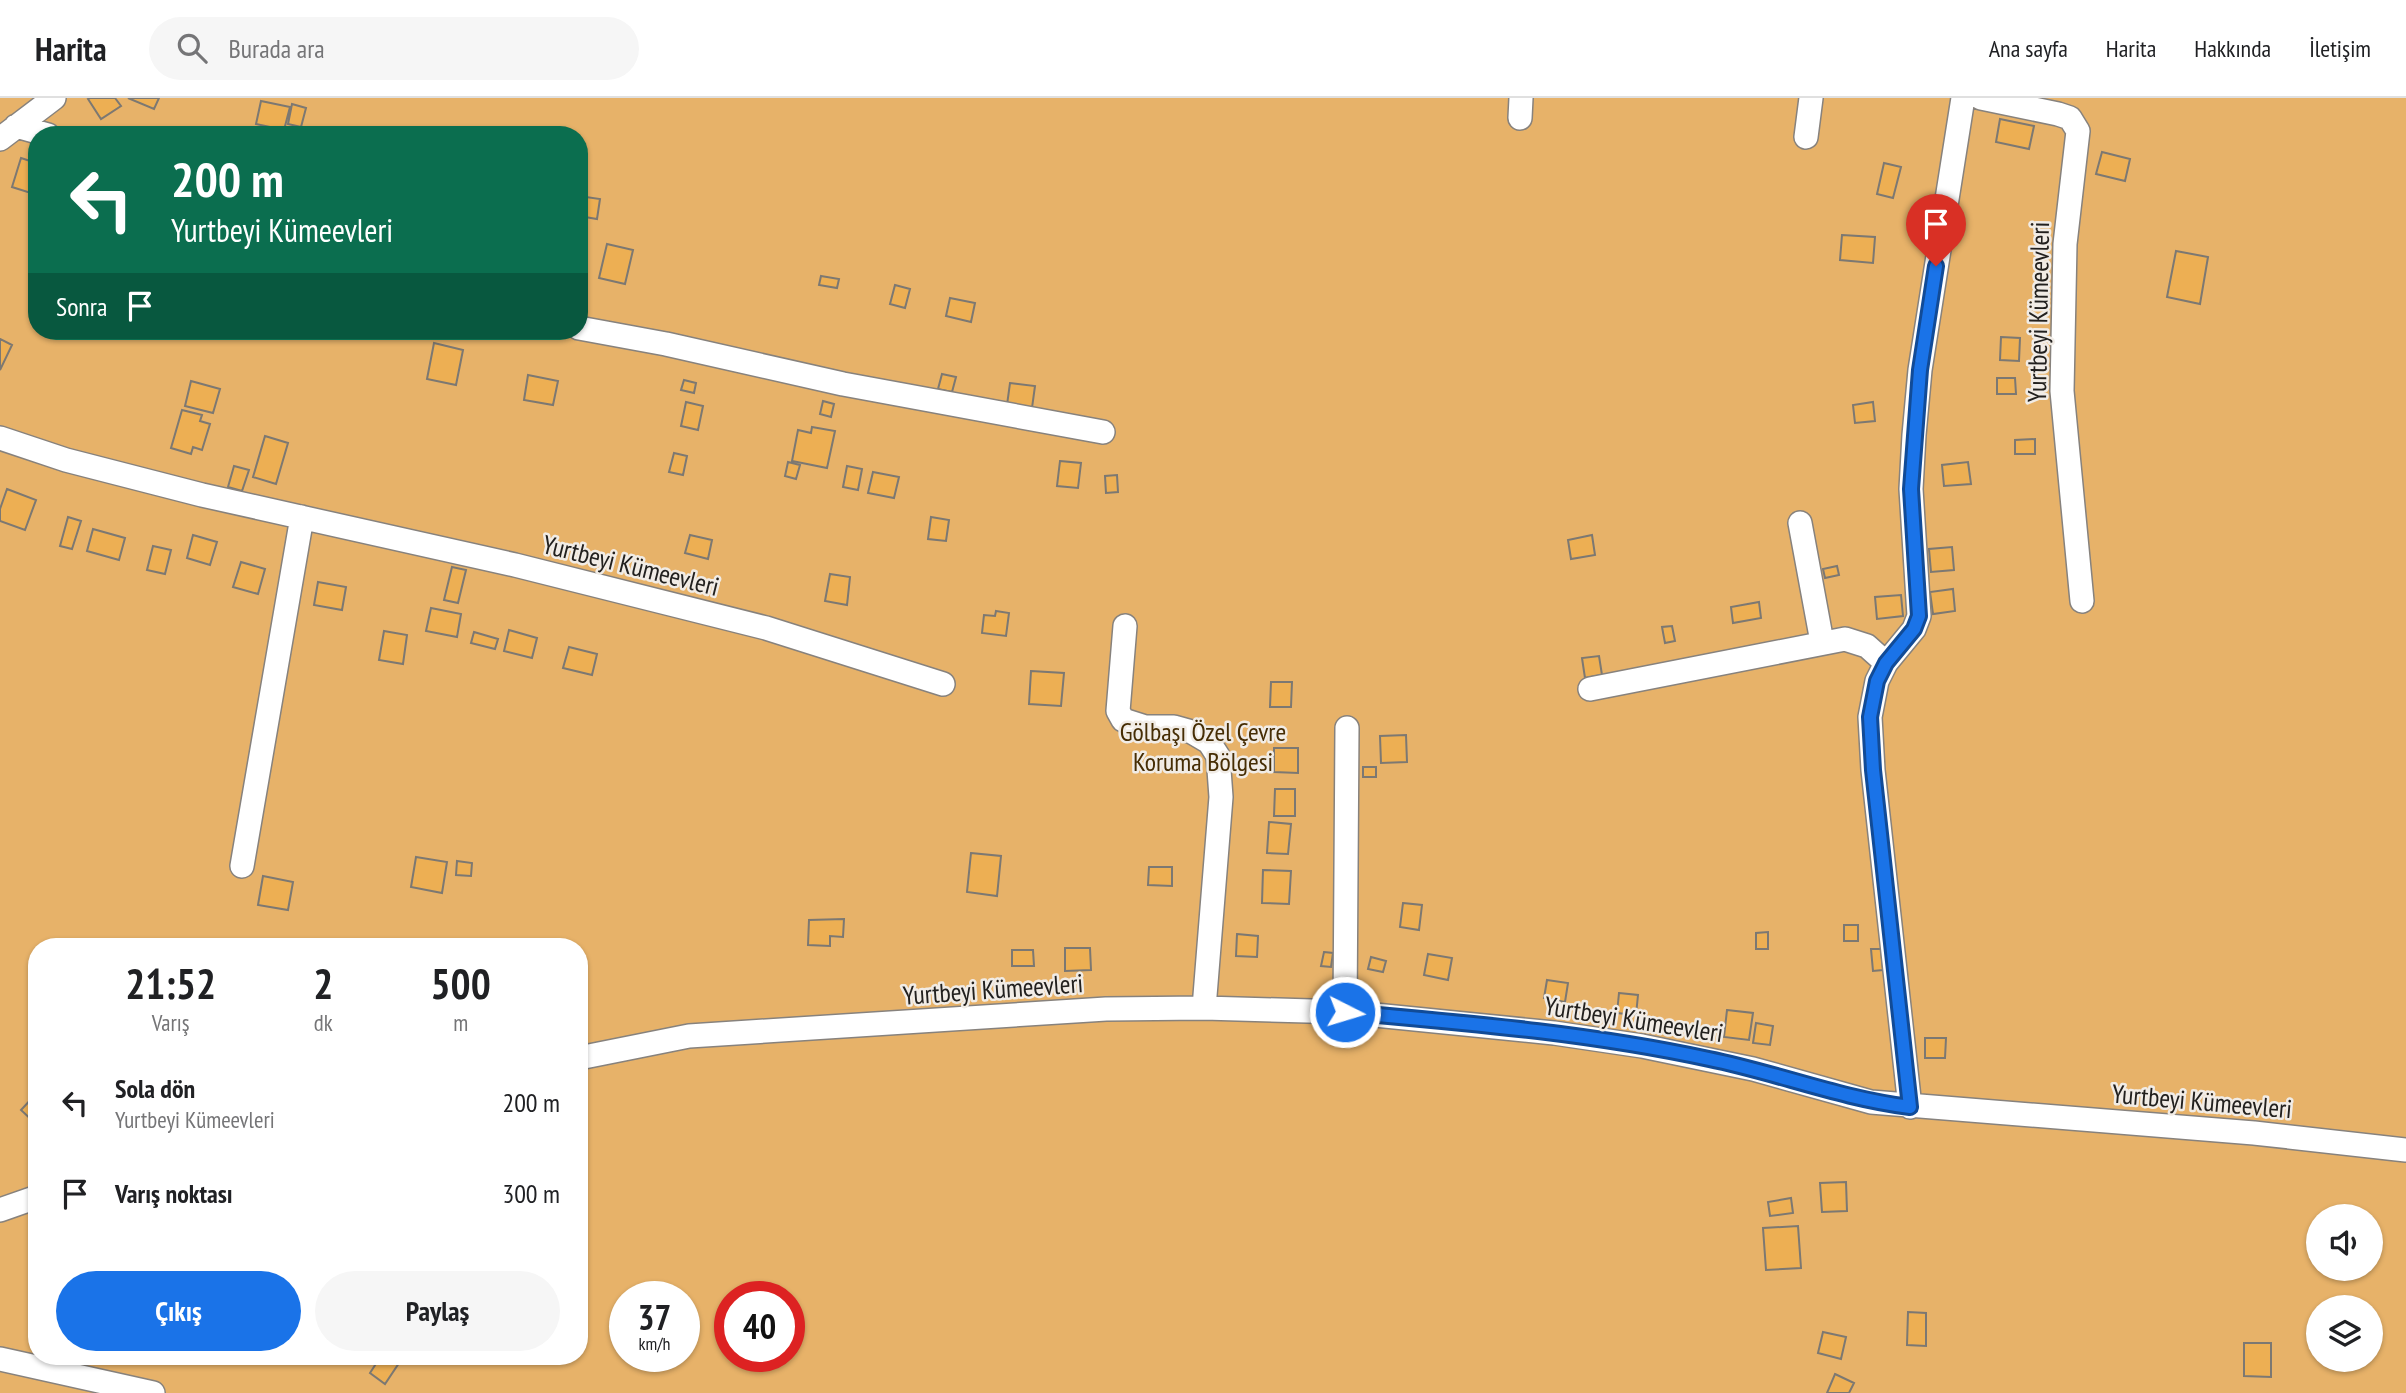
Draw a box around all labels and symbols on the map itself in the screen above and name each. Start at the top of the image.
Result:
pin [1906,194,1966,266]
street label: Yurtbeyi Kümeevleri [2020,221,2056,403]
street label: Yurtbeyi Kümeevleri [539,527,723,603]
park label: Gölbaşı Özel Çevre Koruma Bölgesi [1120,715,1286,778]
street label: Yurtbeyi Kümeevleri [902,966,1084,1012]
position arrow [1308,975,1382,1049]
street label: Yurtbeyi Kümeevleri [1542,989,1726,1049]
street label: Yurtbeyi Kümeevleri [2111,1077,2293,1125]
speed limit sign: 40 [714,1281,805,1372]

